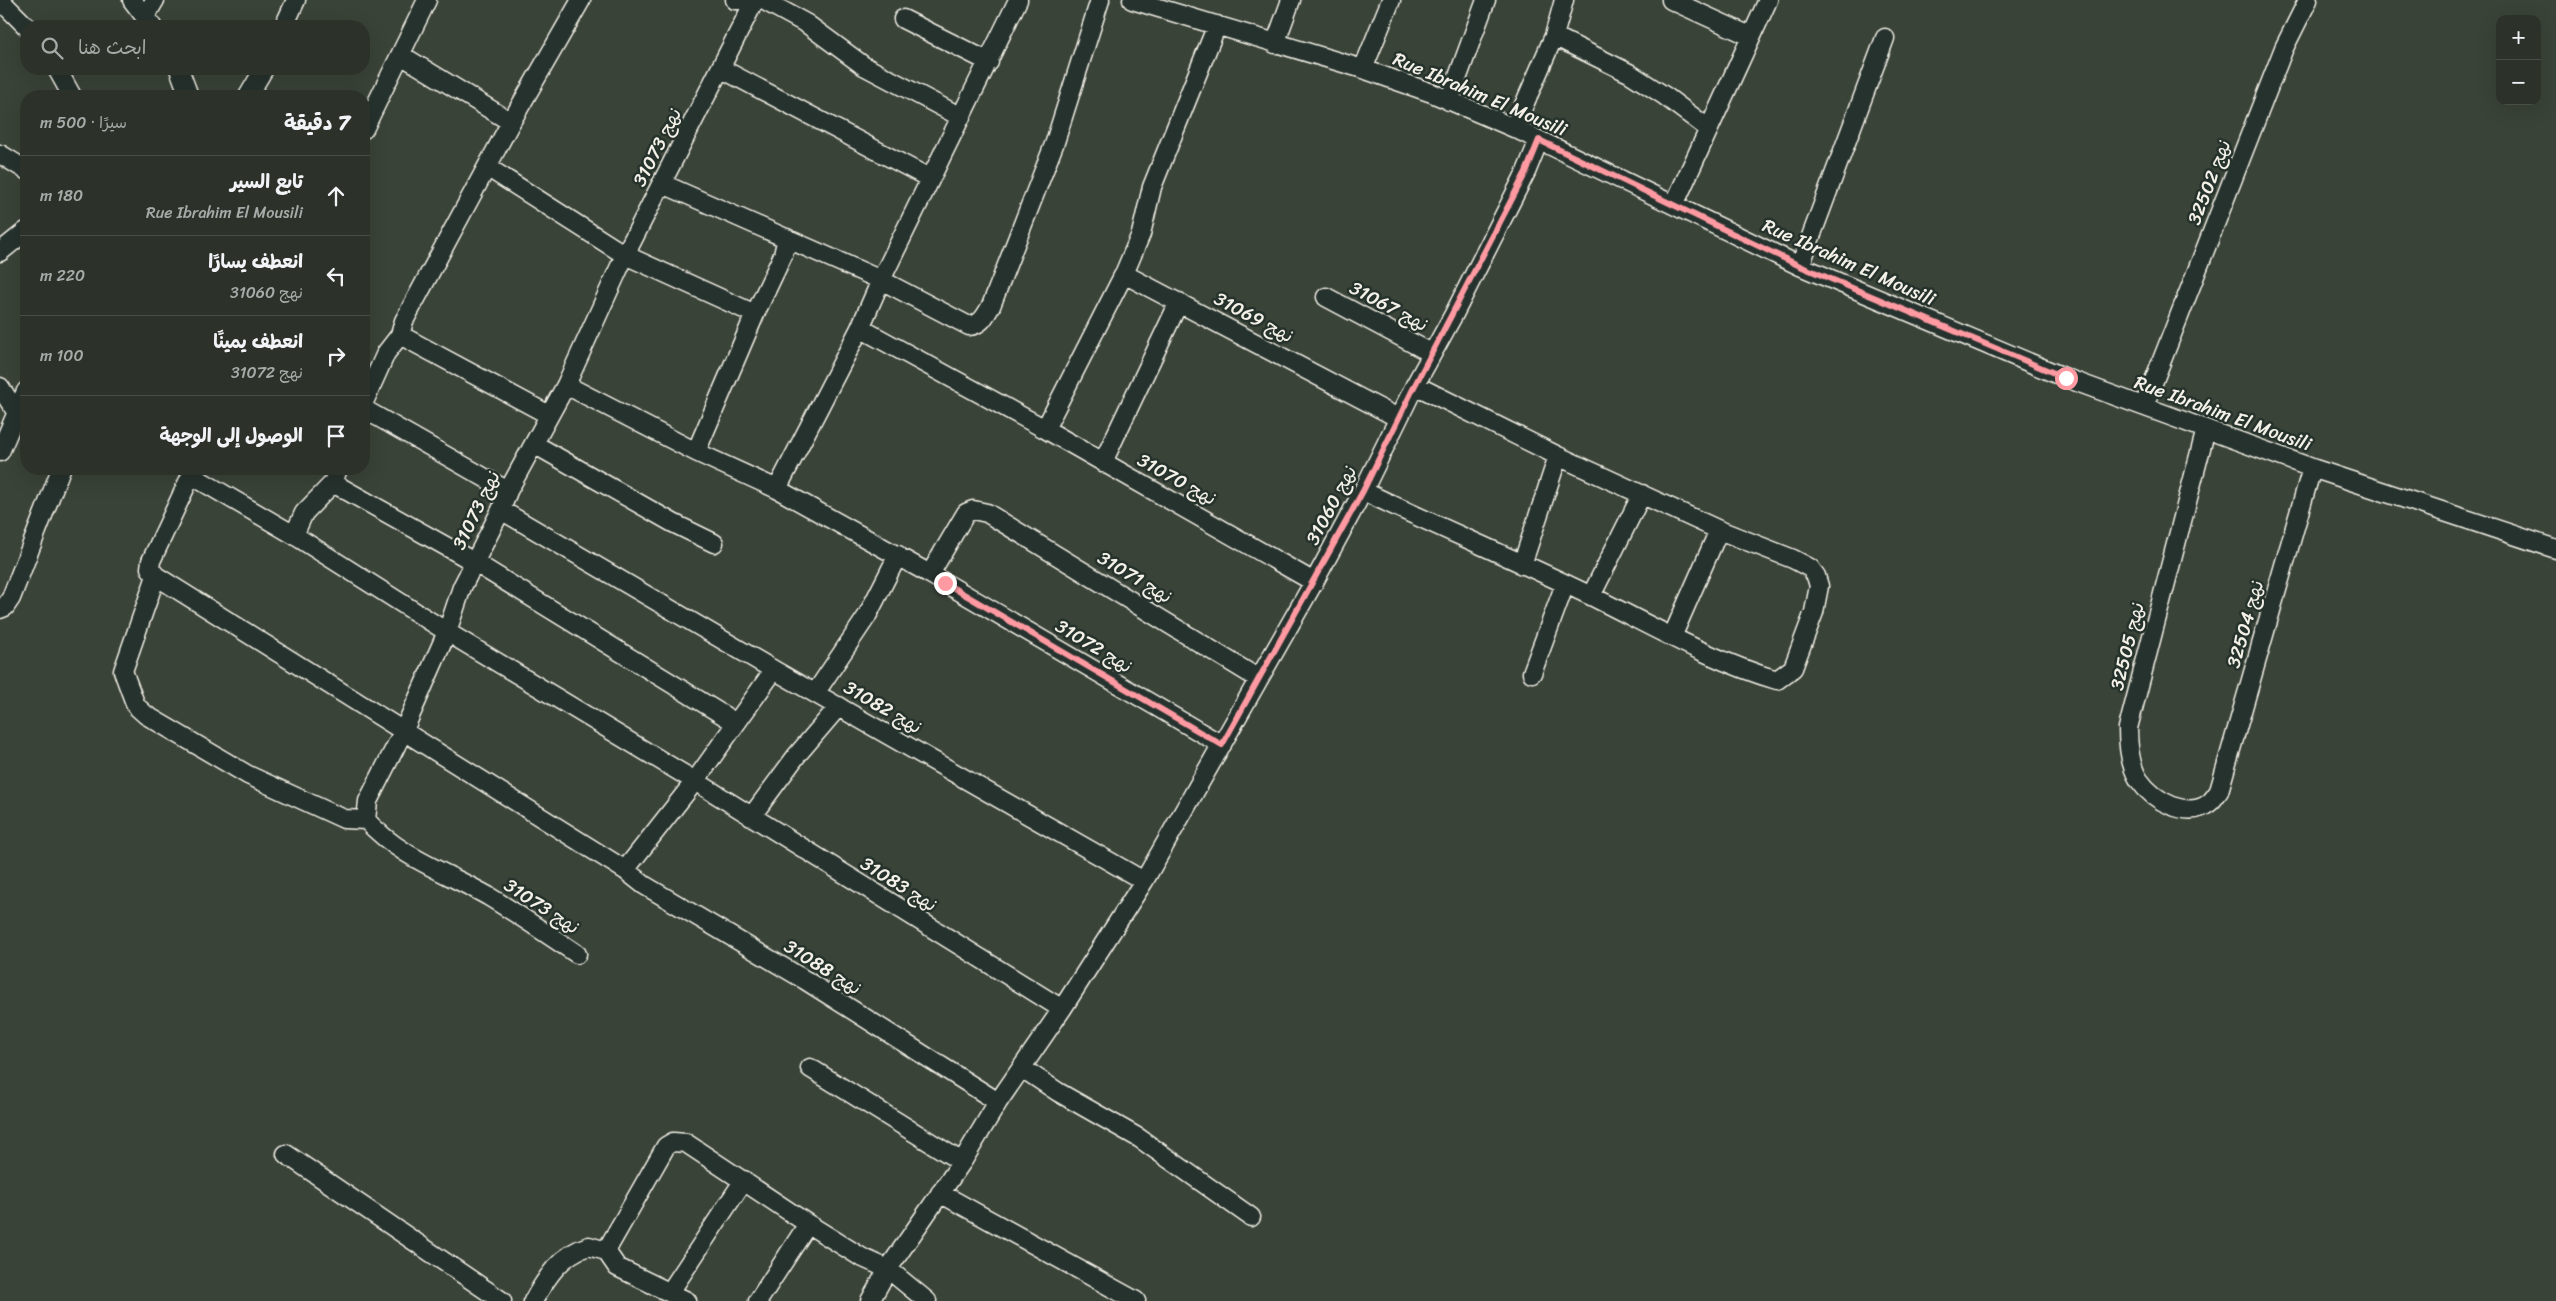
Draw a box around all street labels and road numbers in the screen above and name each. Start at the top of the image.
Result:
street label: Rue Ibrahim El Mousili [1388,42,1573,146]
street label: نهج 31073 [623,102,691,192]
street label: نهج 32502 [2178,134,2240,230]
street label: Rue Ibrahim El Mousili [1757,209,1942,315]
street label: نهج 31067 [1344,271,1434,341]
street label: نهج 31069 [1208,282,1300,352]
street label: Rue Ibrahim El Mousili [2130,366,2317,461]
street label: نهج 31070 [1131,444,1223,514]
street label: نهج 31060 [1296,459,1366,551]
street label: نهج 31073 [443,465,509,555]
street label: نهج 31071 [1091,542,1179,612]
street label: نهج 32504 [2217,576,2273,672]
street label: نهج 32505 [2100,598,2154,694]
street label: نهج 31072 [1049,610,1139,682]
street label: نهج 31082 [837,671,929,743]
street label: نهج 31083 [854,847,944,921]
street label: نهج 31073 [497,869,587,943]
street label: نهج 31088 [777,930,869,1004]

